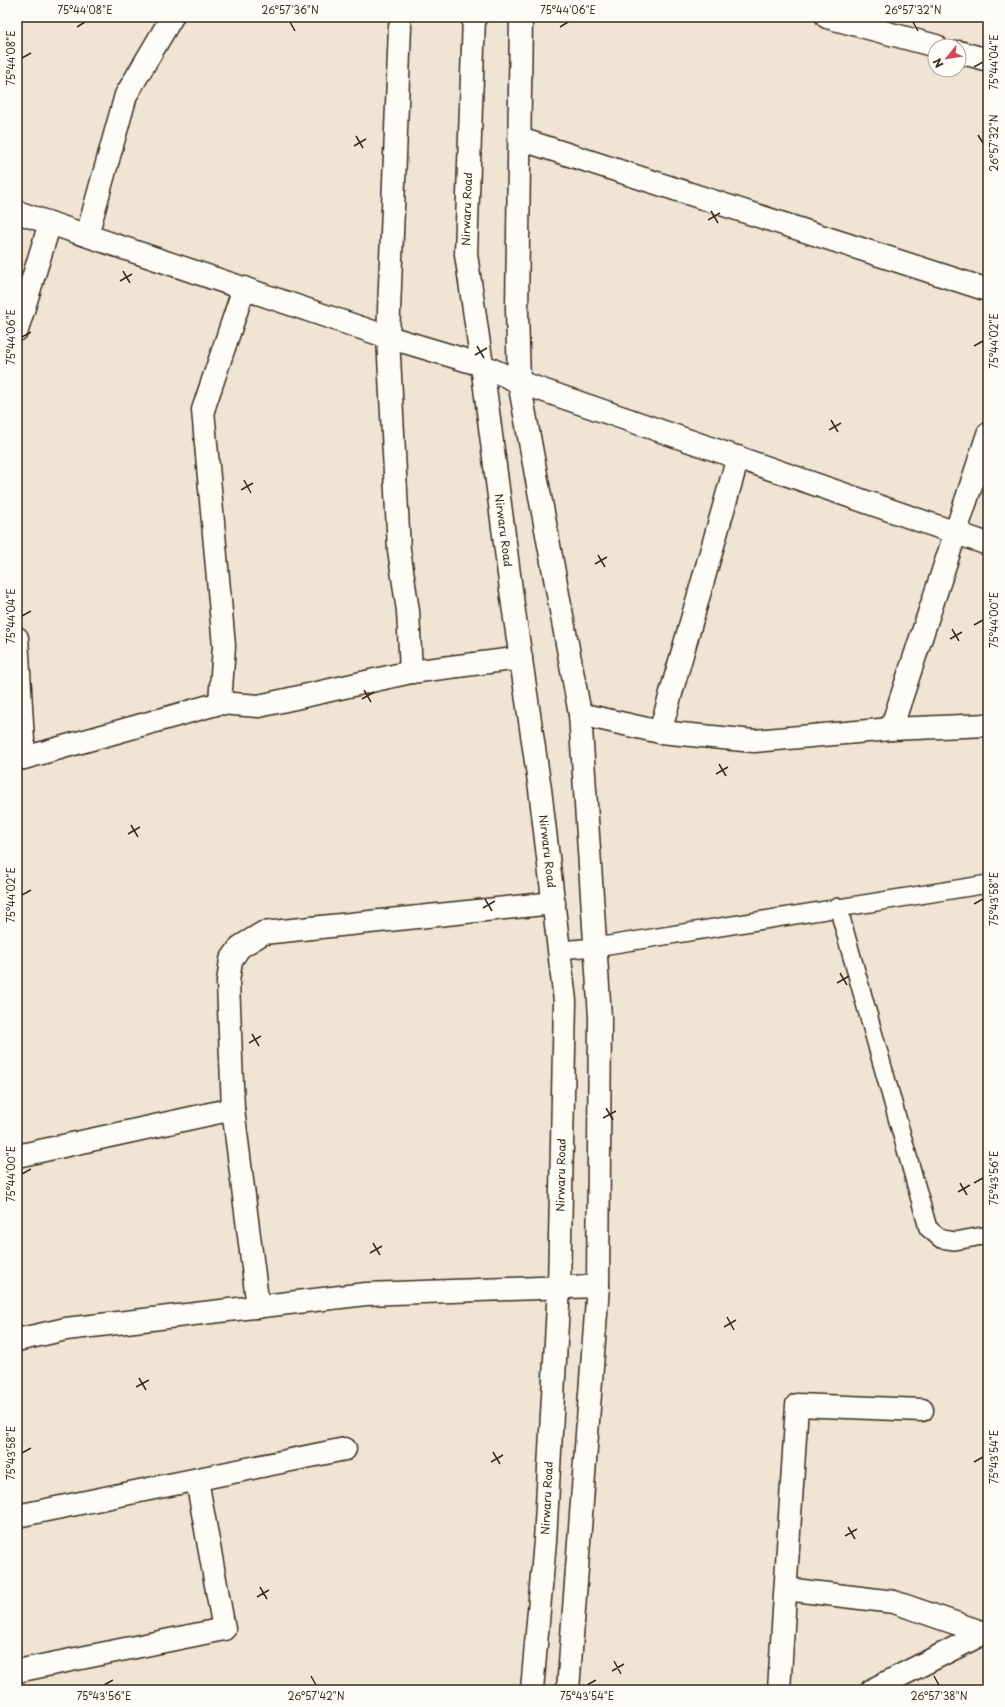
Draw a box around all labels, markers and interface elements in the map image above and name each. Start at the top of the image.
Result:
text: 75°44'08"E [57,2,113,17]
text: 26°57'36"N [261,2,319,17]
text: 75°44'06"E [540,2,596,17]
text: 26°57'32"N [884,2,942,17]
text: 75°44'08"E [3,30,18,86]
text: 75°44'04"E [986,34,1001,90]
north arrow [927,38,967,78]
text: N [928,55,947,71]
text: 26°57'32"N [986,114,1001,172]
street label: Nirwaru Road [457,172,476,246]
text: 75°44'06"E [3,309,18,365]
text: 75°44'02"E [986,313,1001,369]
street label: Nirwaru Road [491,493,517,568]
text: 75°44'04"E [3,588,18,644]
text: 75°44'00"E [986,592,1001,648]
street label: Nirwaru Road [535,814,561,889]
text: 75°44'02"E [3,867,18,923]
text: 75°43'58"E [986,872,1001,926]
street label: Nirwaru Road [551,1138,570,1212]
text: 75°44'00"E [3,1146,18,1202]
text: 75°43'56"E [986,1151,1001,1205]
text: 75°43'58"E [3,1426,18,1480]
text: 75°43'54"E [986,1430,1001,1484]
street label: Nirwaru Road [536,1461,557,1535]
text: 75°43'56"E [77,1688,131,1703]
text: 26°57'42"N [288,1688,345,1703]
text: 75°43'54"E [560,1688,614,1703]
text: 26°57'38"N [911,1688,968,1703]

